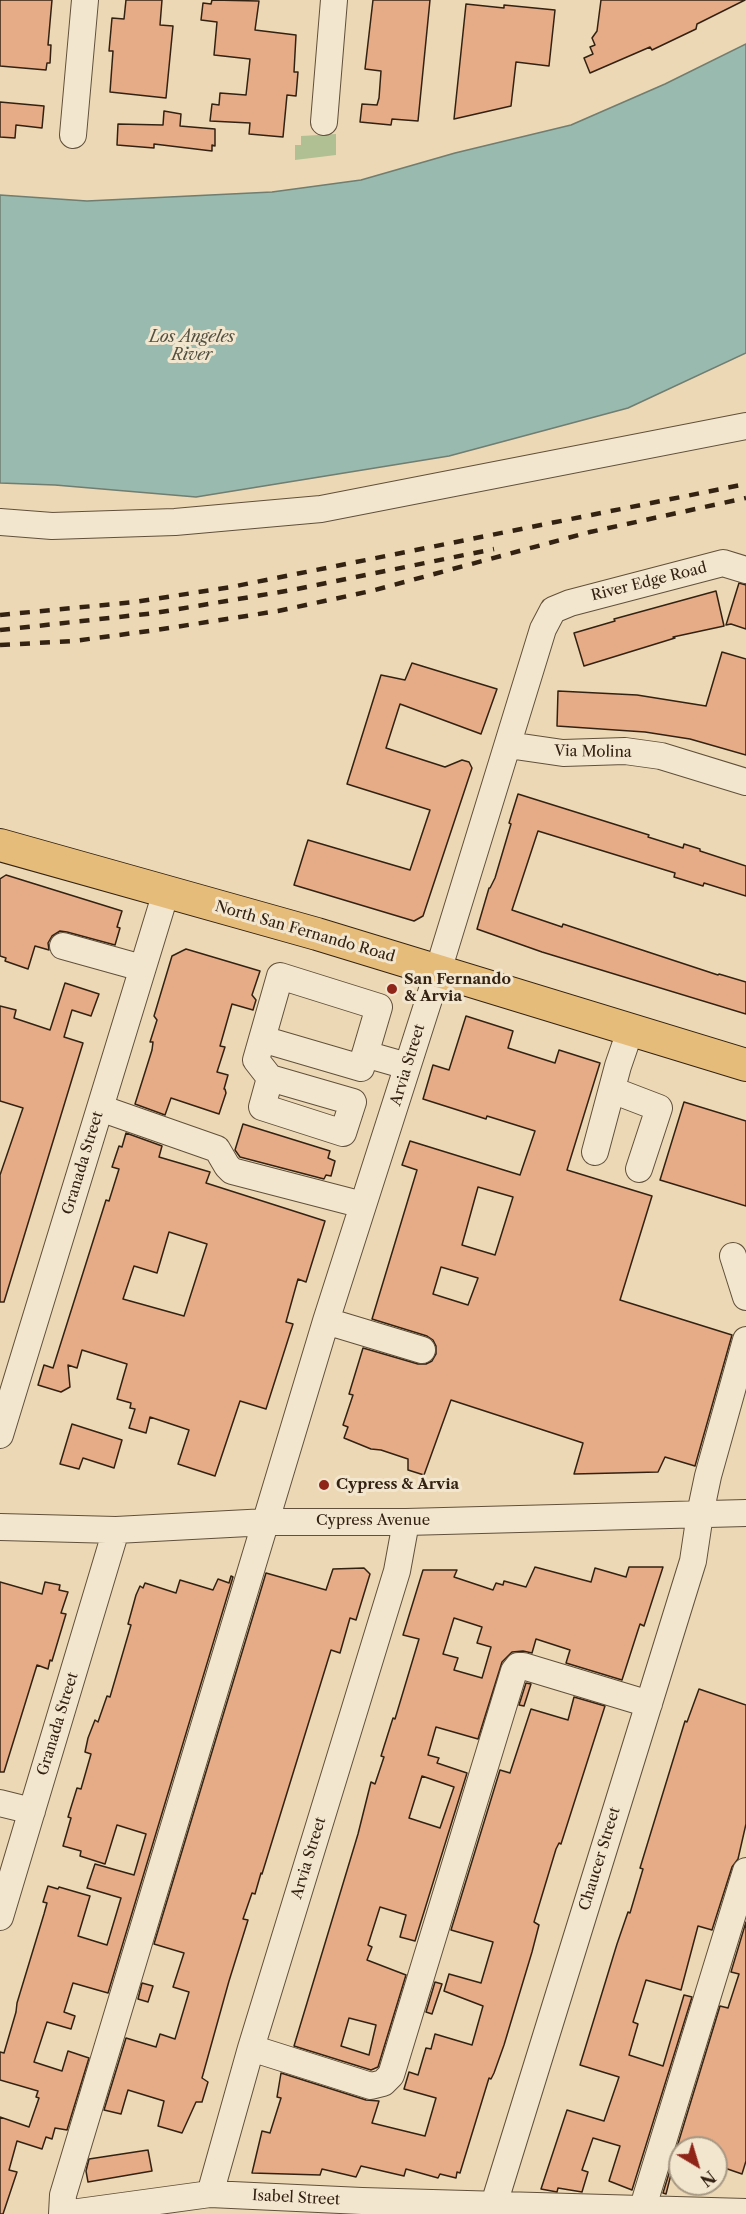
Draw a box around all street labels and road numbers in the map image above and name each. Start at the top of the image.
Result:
street label: River Edge Road [589,559,709,605]
street label: Via Molina [554,742,632,762]
street label: North San Fernando Road [213,898,397,966]
street label: Arvia Street [387,1022,429,1108]
street label: Granada Street [59,1109,107,1217]
street label: Cypress Avenue [316,1512,430,1530]
street label: Granada Street [34,1670,82,1778]
street label: Chaucer Street [576,1805,624,1913]
street label: Arvia Street [288,1815,330,1901]
street label: Isabel Street [251,2187,341,2209]

